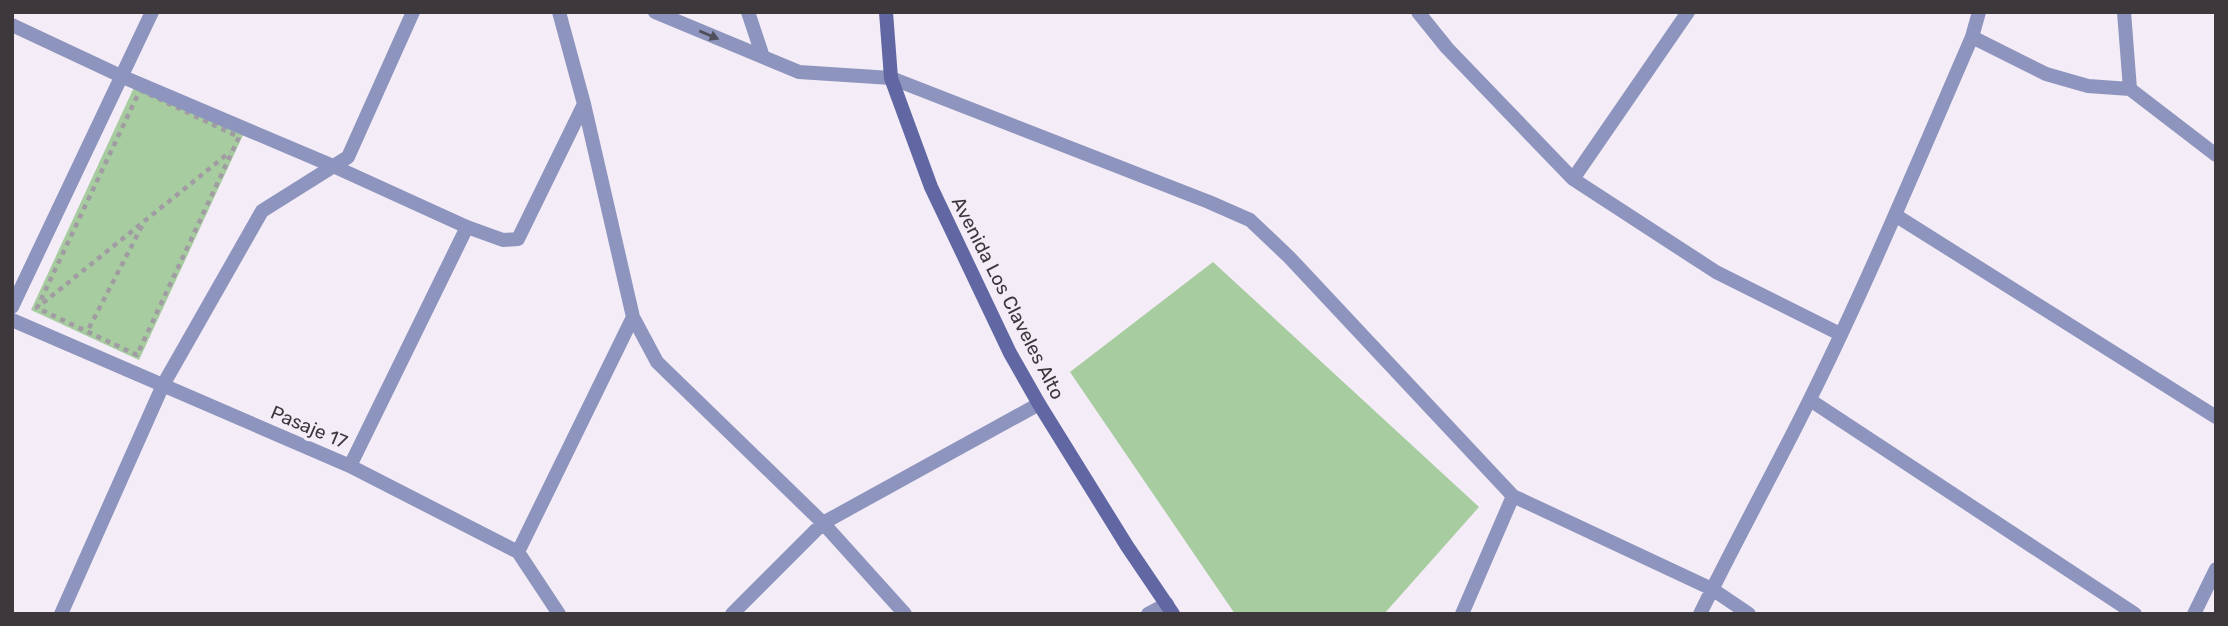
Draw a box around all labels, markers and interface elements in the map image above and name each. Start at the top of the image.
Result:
one-way arrow [699,29,720,40]
street label: Avenida Los Claveles Alto [947,193,1069,403]
street label: Pasaje 17 [267,401,351,453]

